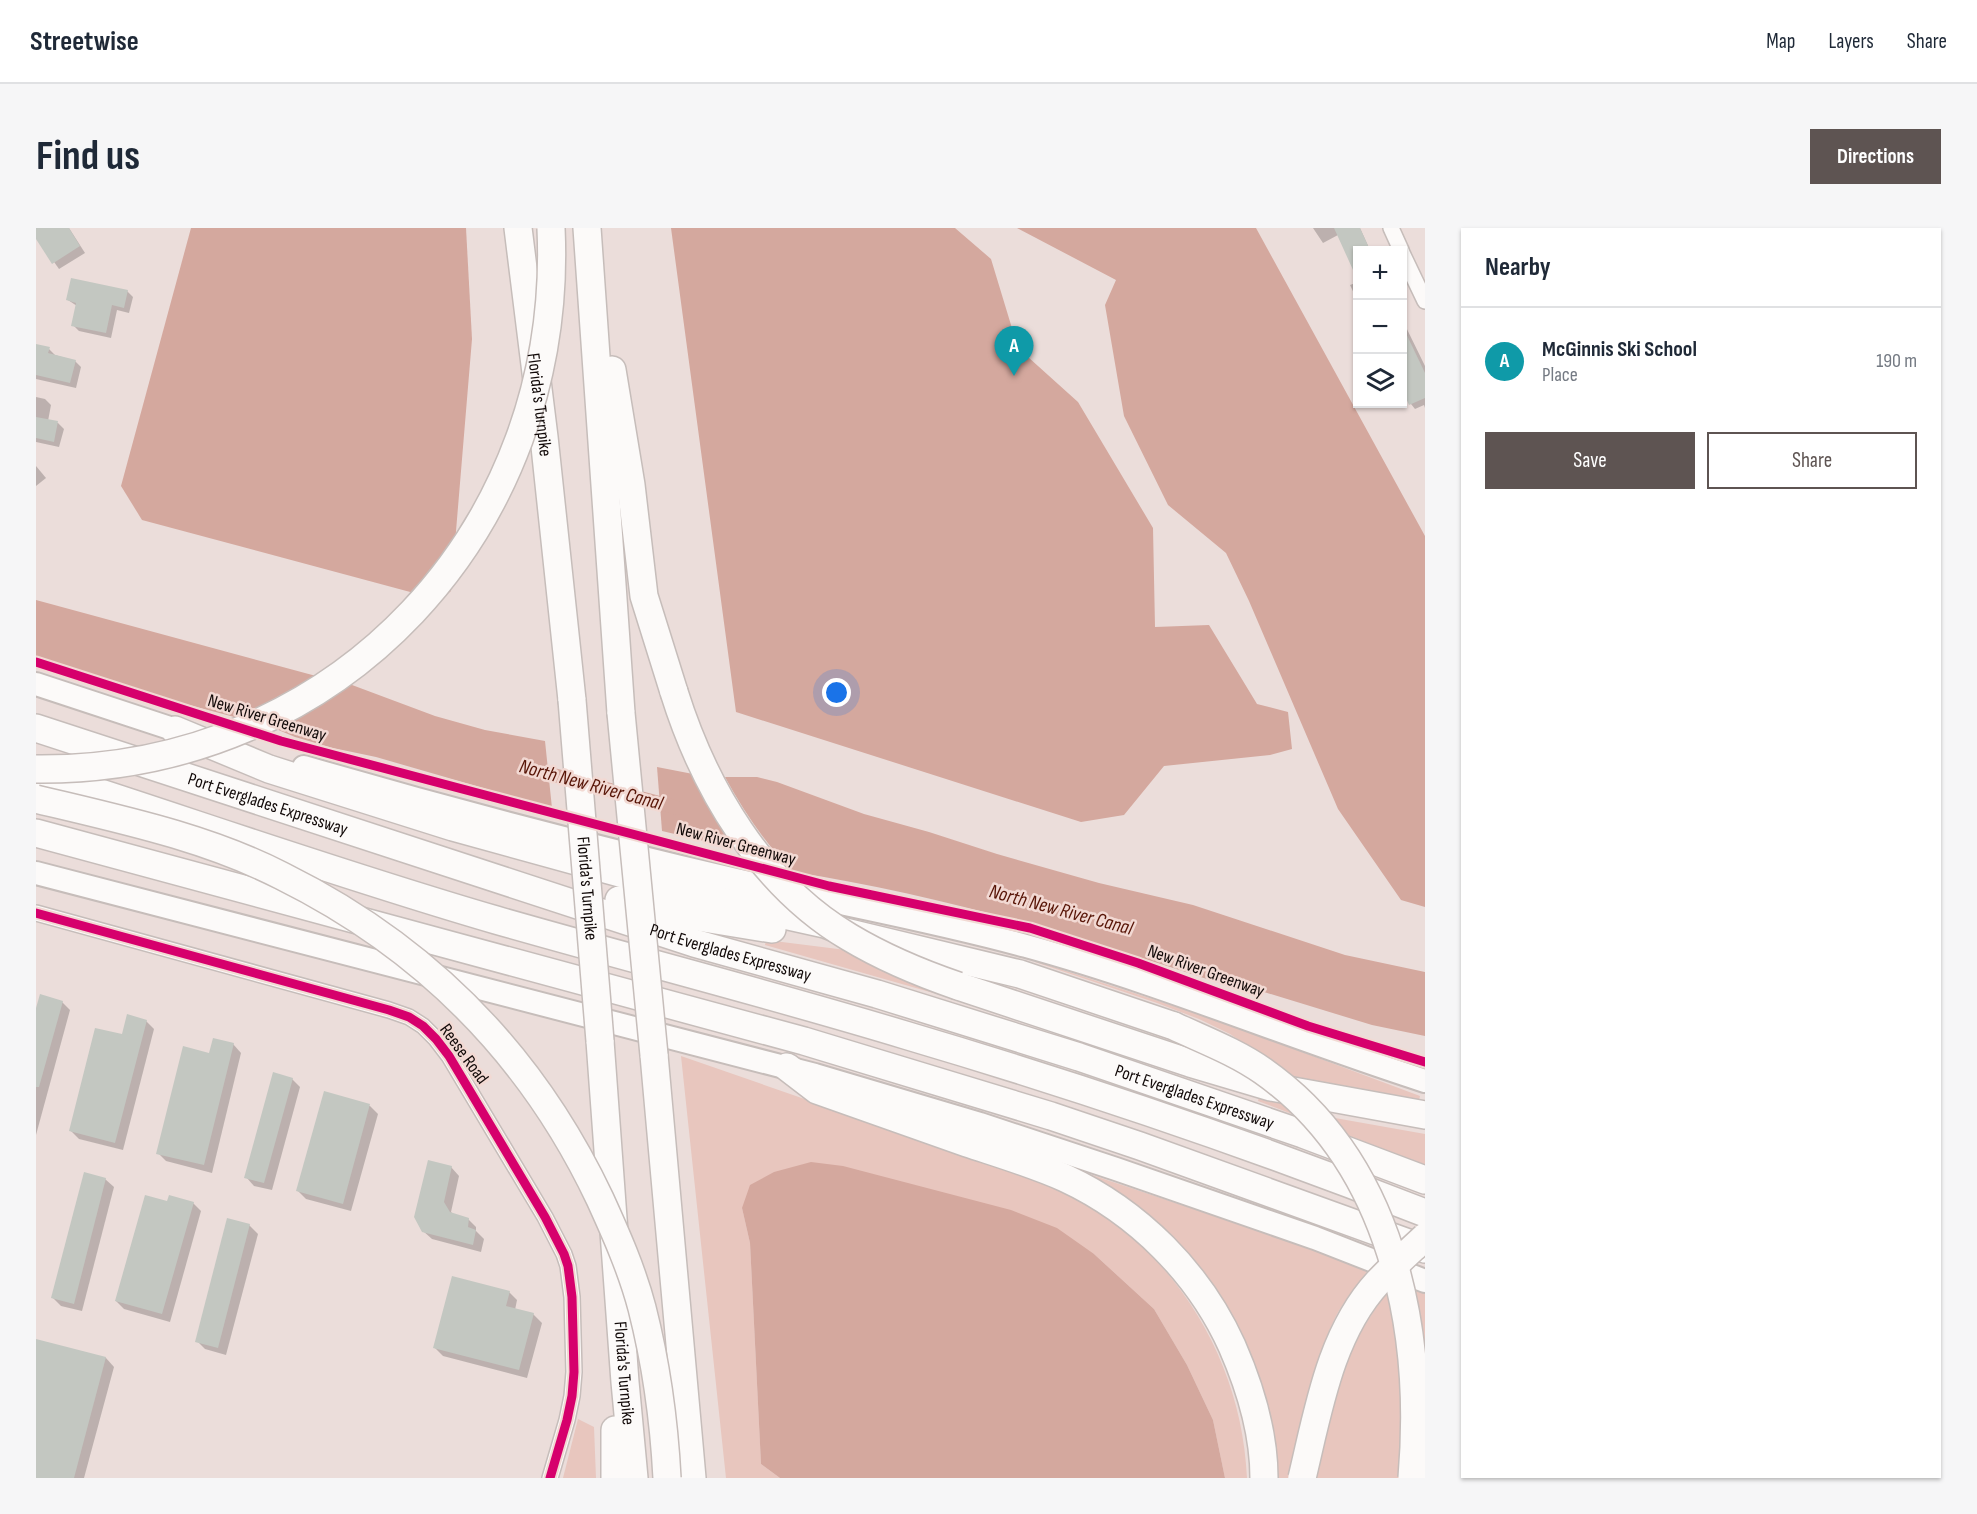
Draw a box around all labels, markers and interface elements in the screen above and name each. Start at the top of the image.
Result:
text: Streetwise [30,25,139,58]
text: Map [1766,29,1795,54]
text: Layers [1828,29,1874,54]
text: Share [1907,29,1947,54]
button: Directions [1810,129,1941,184]
text: Find us [36,131,140,182]
map controls [1353,246,1407,408]
button: + [1353,246,1407,300]
text: Nearby [1485,252,1551,283]
button: − [1353,300,1407,354]
pin: A [994,326,1034,376]
text: McGinnis Ski School [1542,336,1697,363]
text: A [1500,349,1509,373]
text: 190 m [1876,349,1917,373]
street label: Florida's Turnpike [523,352,556,457]
button: layers [1353,354,1407,408]
text: Place [1542,363,1578,387]
button: Save [1485,432,1695,489]
button: Share [1707,432,1917,489]
your location [822,678,851,707]
street label: New River Greenway [205,690,329,746]
water label: North New River Canal [517,754,667,816]
street label: Port Everglades Expressway [185,768,351,840]
street label: New River Greenway [674,818,798,870]
street label: Florida's Turnpike [573,836,602,941]
water label: North New River Canal [987,879,1137,941]
street label: Port Everglades Expressway [647,919,814,986]
street label: New River Greenway [1145,940,1267,1002]
street label: Reese Road [435,1020,493,1088]
street label: Port Everglades Expressway [1112,1060,1277,1134]
street label: Florida's Turnpike [610,1321,639,1426]

